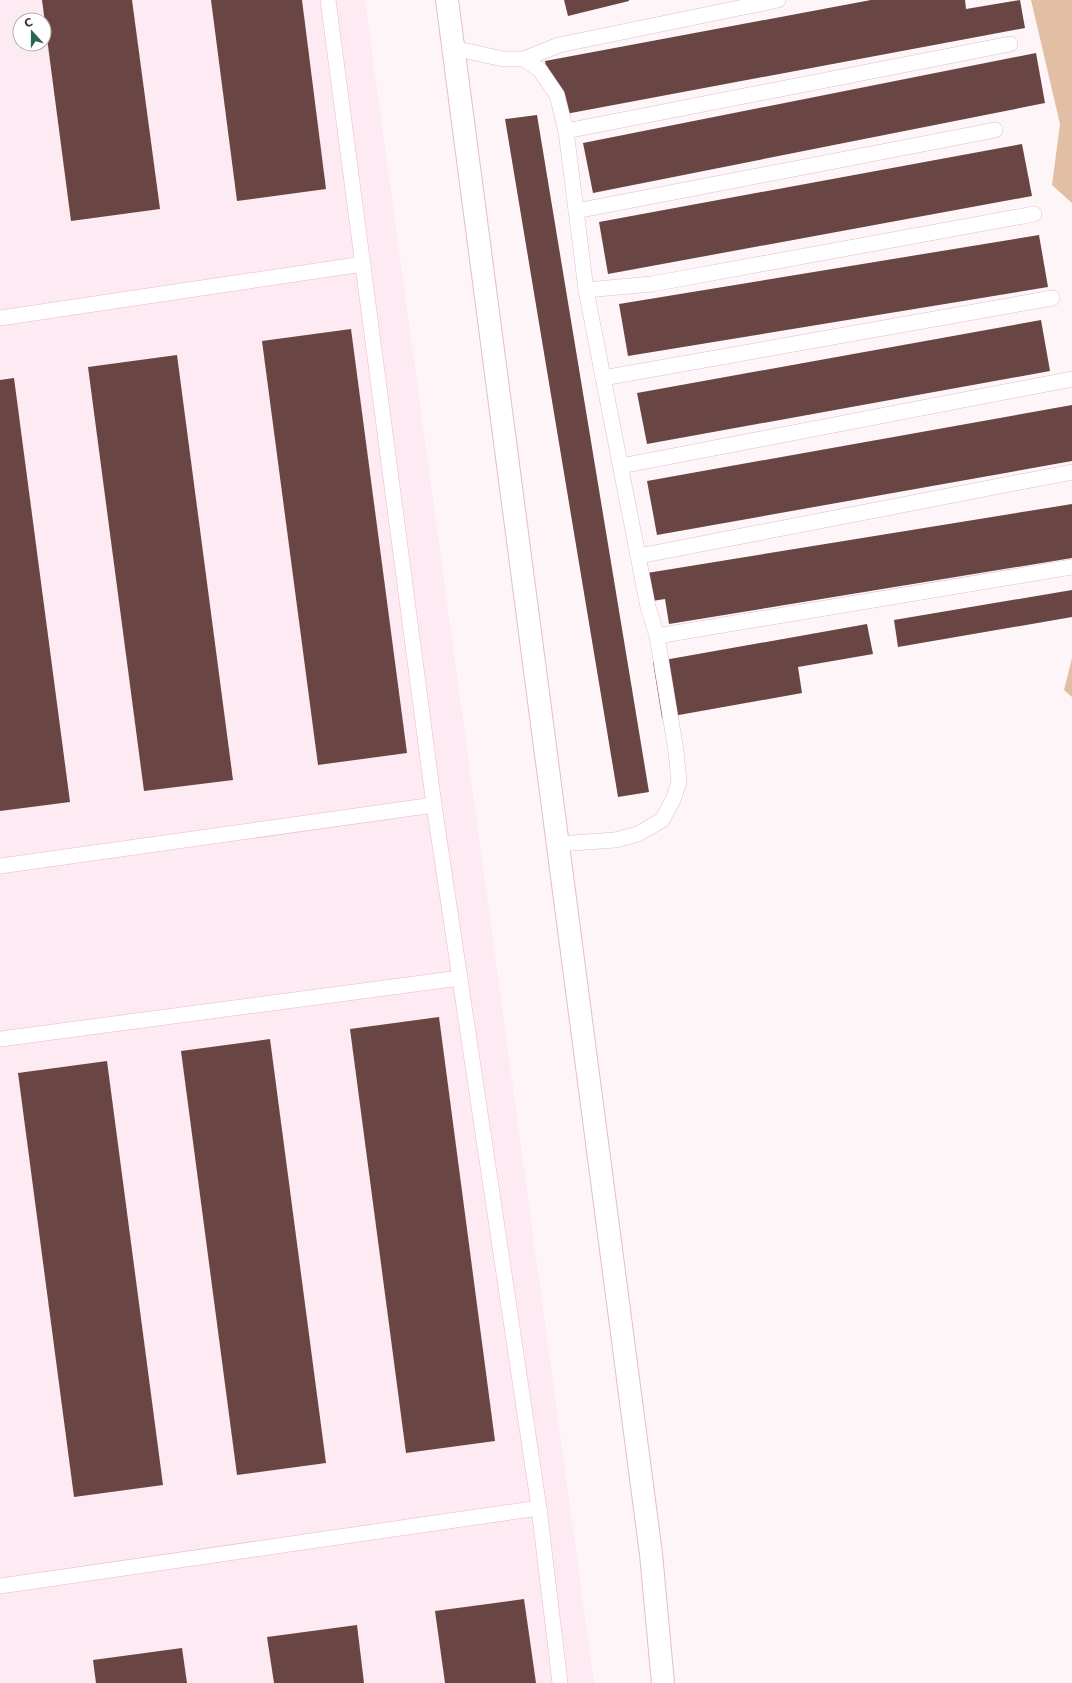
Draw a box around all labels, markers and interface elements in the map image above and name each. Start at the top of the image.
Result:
north arrow [12,12,52,52]
text: С [22,16,35,31]

